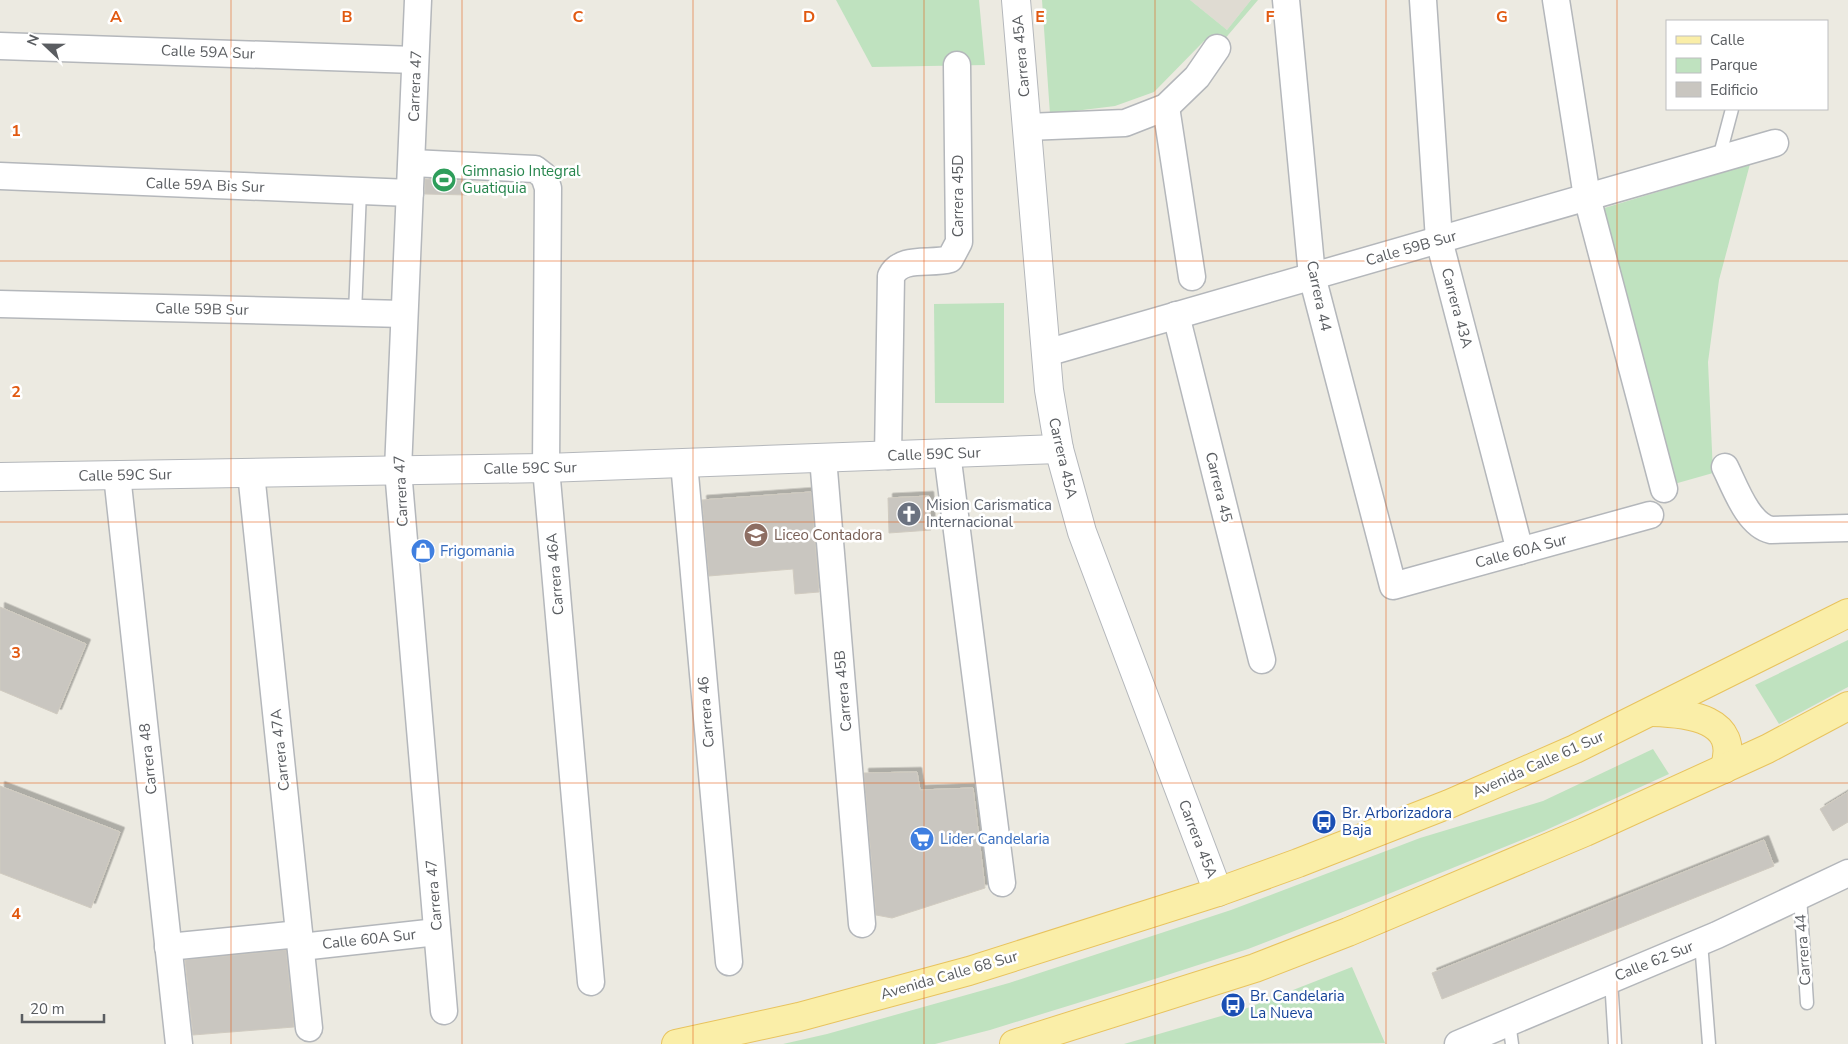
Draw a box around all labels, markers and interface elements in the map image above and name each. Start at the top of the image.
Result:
text: A [110,6,122,28]
text: B [341,6,353,28]
text: C [573,6,584,28]
text: D [803,6,815,28]
text: E [1035,6,1045,28]
text: F [1266,6,1275,28]
text: G [1496,6,1508,28]
street label: Carrera 45A [1007,14,1035,98]
north arrow [20,20,70,70]
legend [1666,20,1828,110]
text: Calle [1710,30,1745,50]
text: N [23,32,44,49]
street label: Calle 59A Sur [161,40,256,64]
street label: Carrera 47 [404,50,426,122]
text: Parque [1710,55,1758,75]
text: Edificio [1710,80,1758,100]
text: 1 [11,120,21,142]
street label: Carrera 45D [948,155,968,237]
place label: Gimnasio Integral Guatiquia [462,161,581,198]
sports icon: Gimnasio Integral Guatiquia [431,167,457,193]
street label: Calle 59A Bis Sur [145,173,265,197]
street label: Calle 59B Sur [1363,225,1459,270]
street label: Carrera 44 [1302,259,1336,333]
street label: Carrera 43A [1437,266,1477,350]
street label: Calle 59B Sur [155,298,250,320]
text: 2 [11,381,21,403]
street label: Carrera 45A [1044,416,1082,500]
street label: Calle 59C Sur [887,442,982,466]
street label: Carrera 45 [1201,450,1237,524]
street label: Carrera 47 [389,455,413,527]
street label: Calle 59C Sur [483,457,577,479]
street label: Calle 59C Sur [78,464,172,486]
place label: Mision Carismatica Internacional [926,495,1052,532]
church icon: Mision Carismatica Internacional [896,501,922,527]
school or university icon: Liceo Contadora [743,522,769,548]
place label: Liceo Contadora [774,525,883,545]
street label: Calle 60A Sur [1473,529,1570,573]
street label: Carrera 46A [541,532,569,616]
shop icon: Frigomania [410,538,436,564]
place label: Frigomania [440,541,515,561]
text: 3 [11,642,21,664]
street label: Carrera 45B [829,649,857,733]
street label: Carrera 46 [693,675,719,749]
street label: Carrera 47A [266,708,294,792]
street label: Carrera 48 [134,722,162,796]
street label: Avenida Calle 61 Sur [1469,726,1607,802]
street label: Carrera 45A [1174,797,1222,881]
place label: Br. Arborizadora Baja [1342,803,1452,840]
bus stop icon: Br. Arborizadora Baja [1311,809,1337,835]
supermarket icon: Lider Candelaria [909,826,935,852]
place label: Lider Candelaria [940,829,1050,849]
street label: Carrera 47 [421,858,447,932]
text: 4 [11,903,21,925]
street label: Carrera 44 [1791,914,1815,986]
street label: Calle 60A Sur [321,924,418,954]
street label: Calle 62 Sur [1612,936,1697,986]
street label: Avenida Calle 68 Sur [878,946,1021,1004]
place label: Br. Candelaria La Nueva [1250,986,1345,1023]
scale bar [22,992,105,1024]
bus stop icon: Br. Candelaria La Nueva [1220,992,1246,1018]
text: 20 m [30,999,65,1019]

